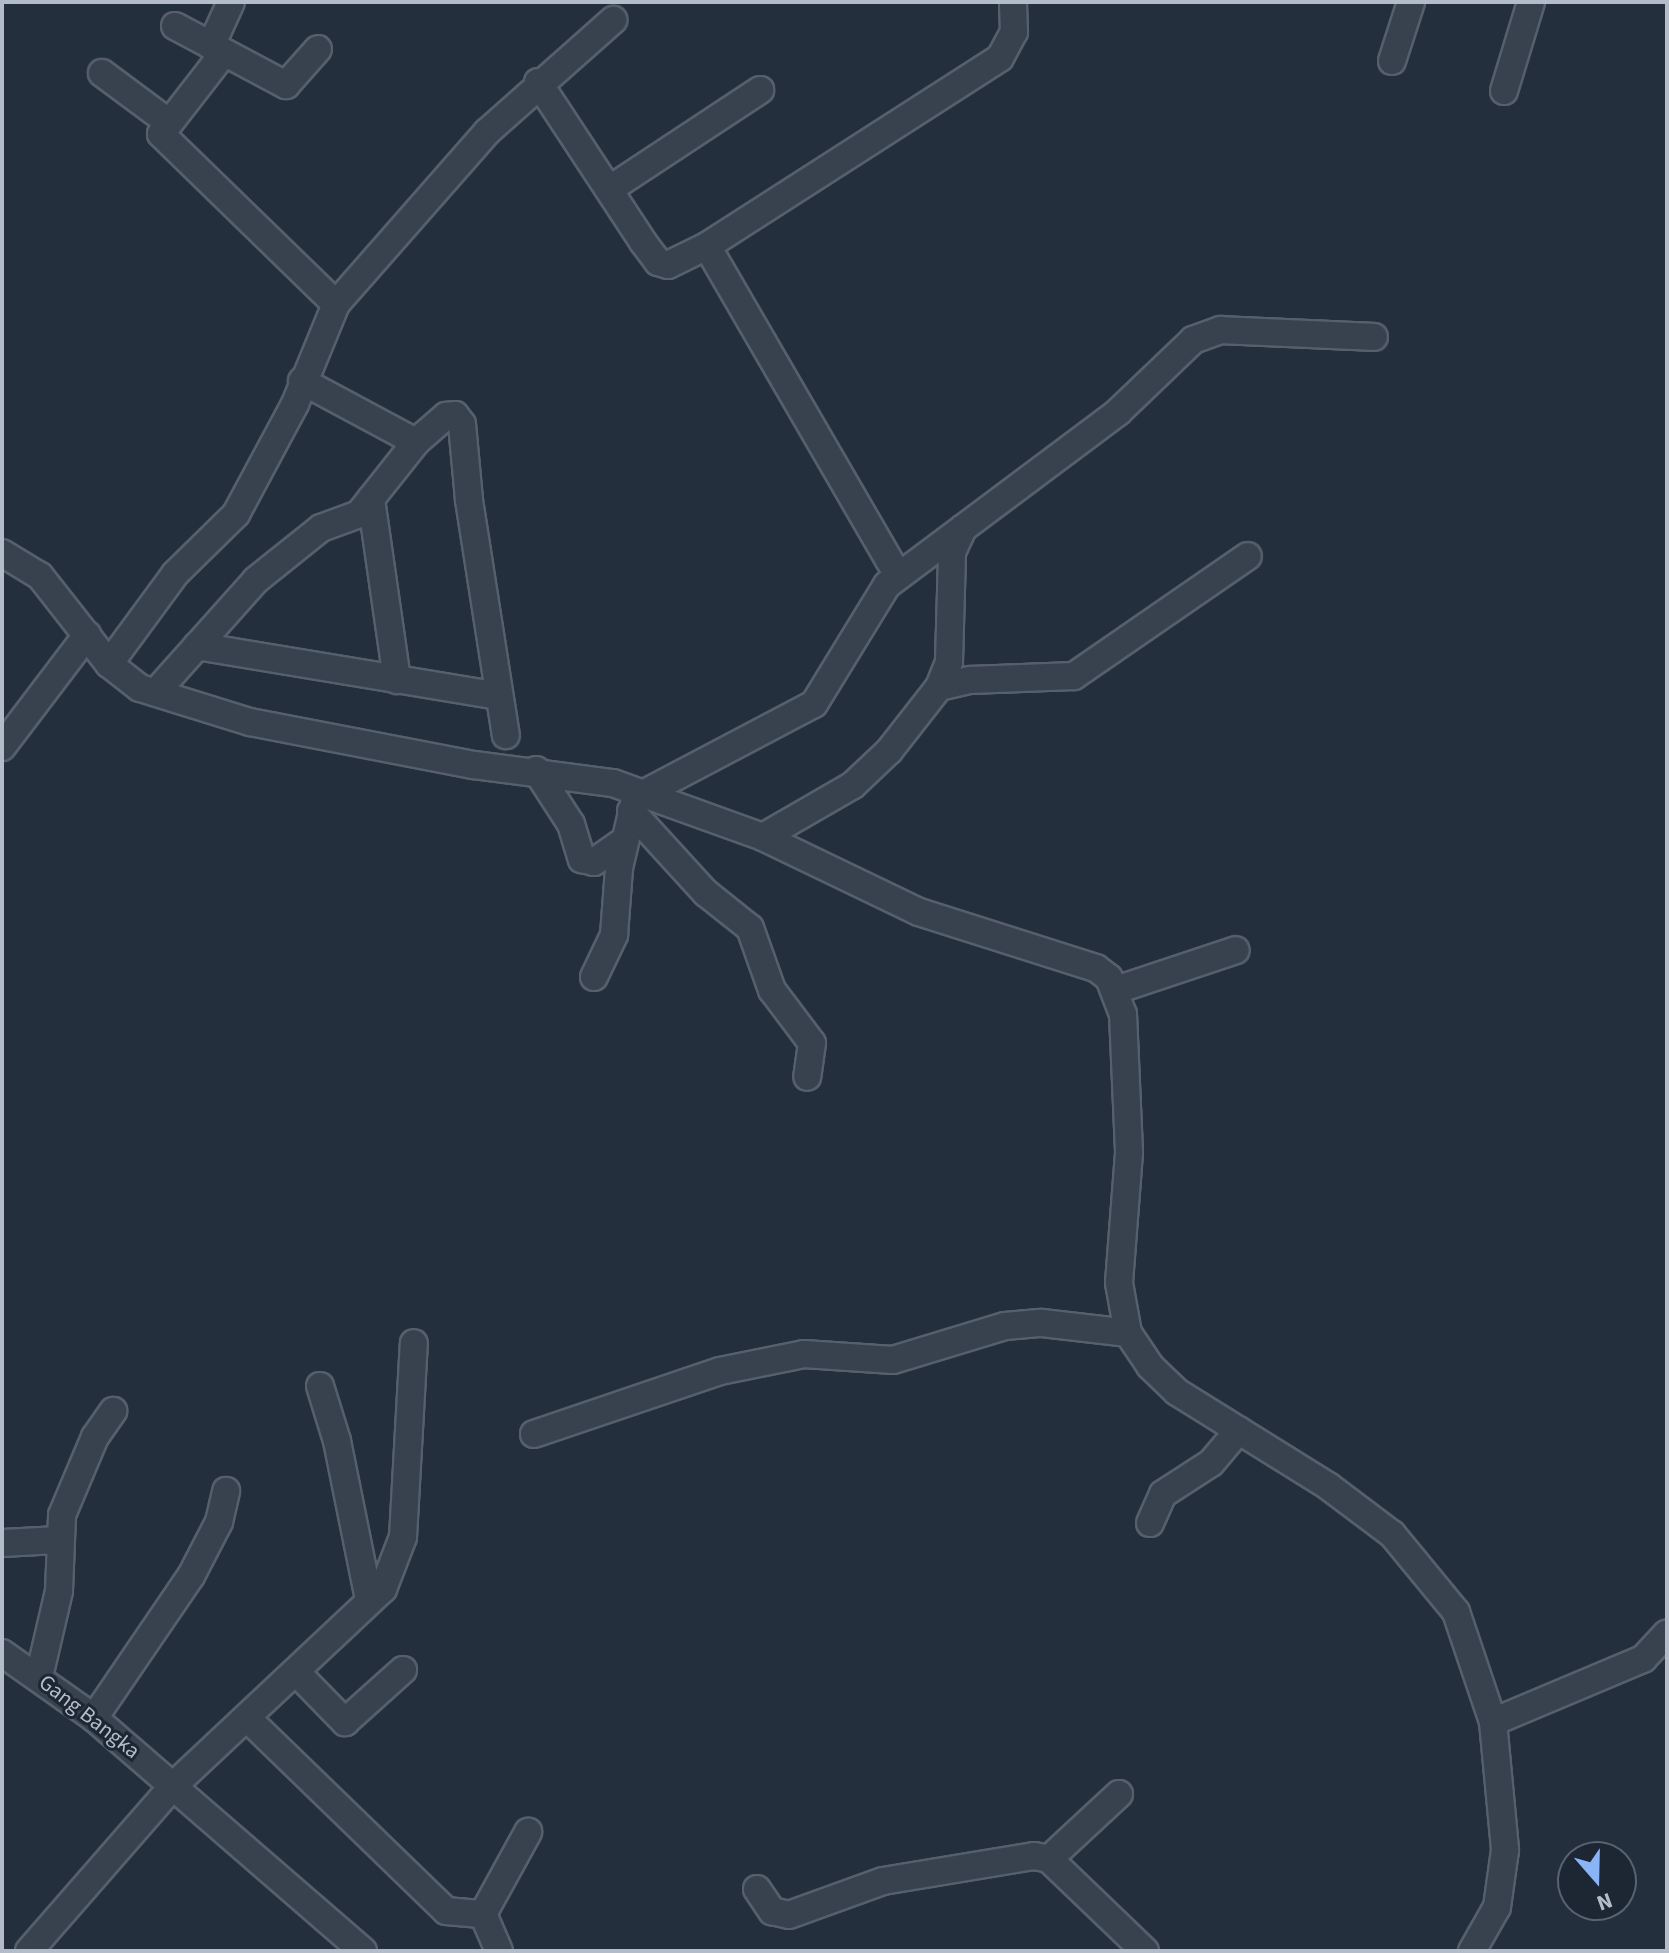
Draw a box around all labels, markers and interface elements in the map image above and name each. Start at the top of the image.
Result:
street label: Gang Bangka [33,1669,145,1765]
north arrow [1557,1841,1637,1921]
text: N [1592,1884,1617,1919]

